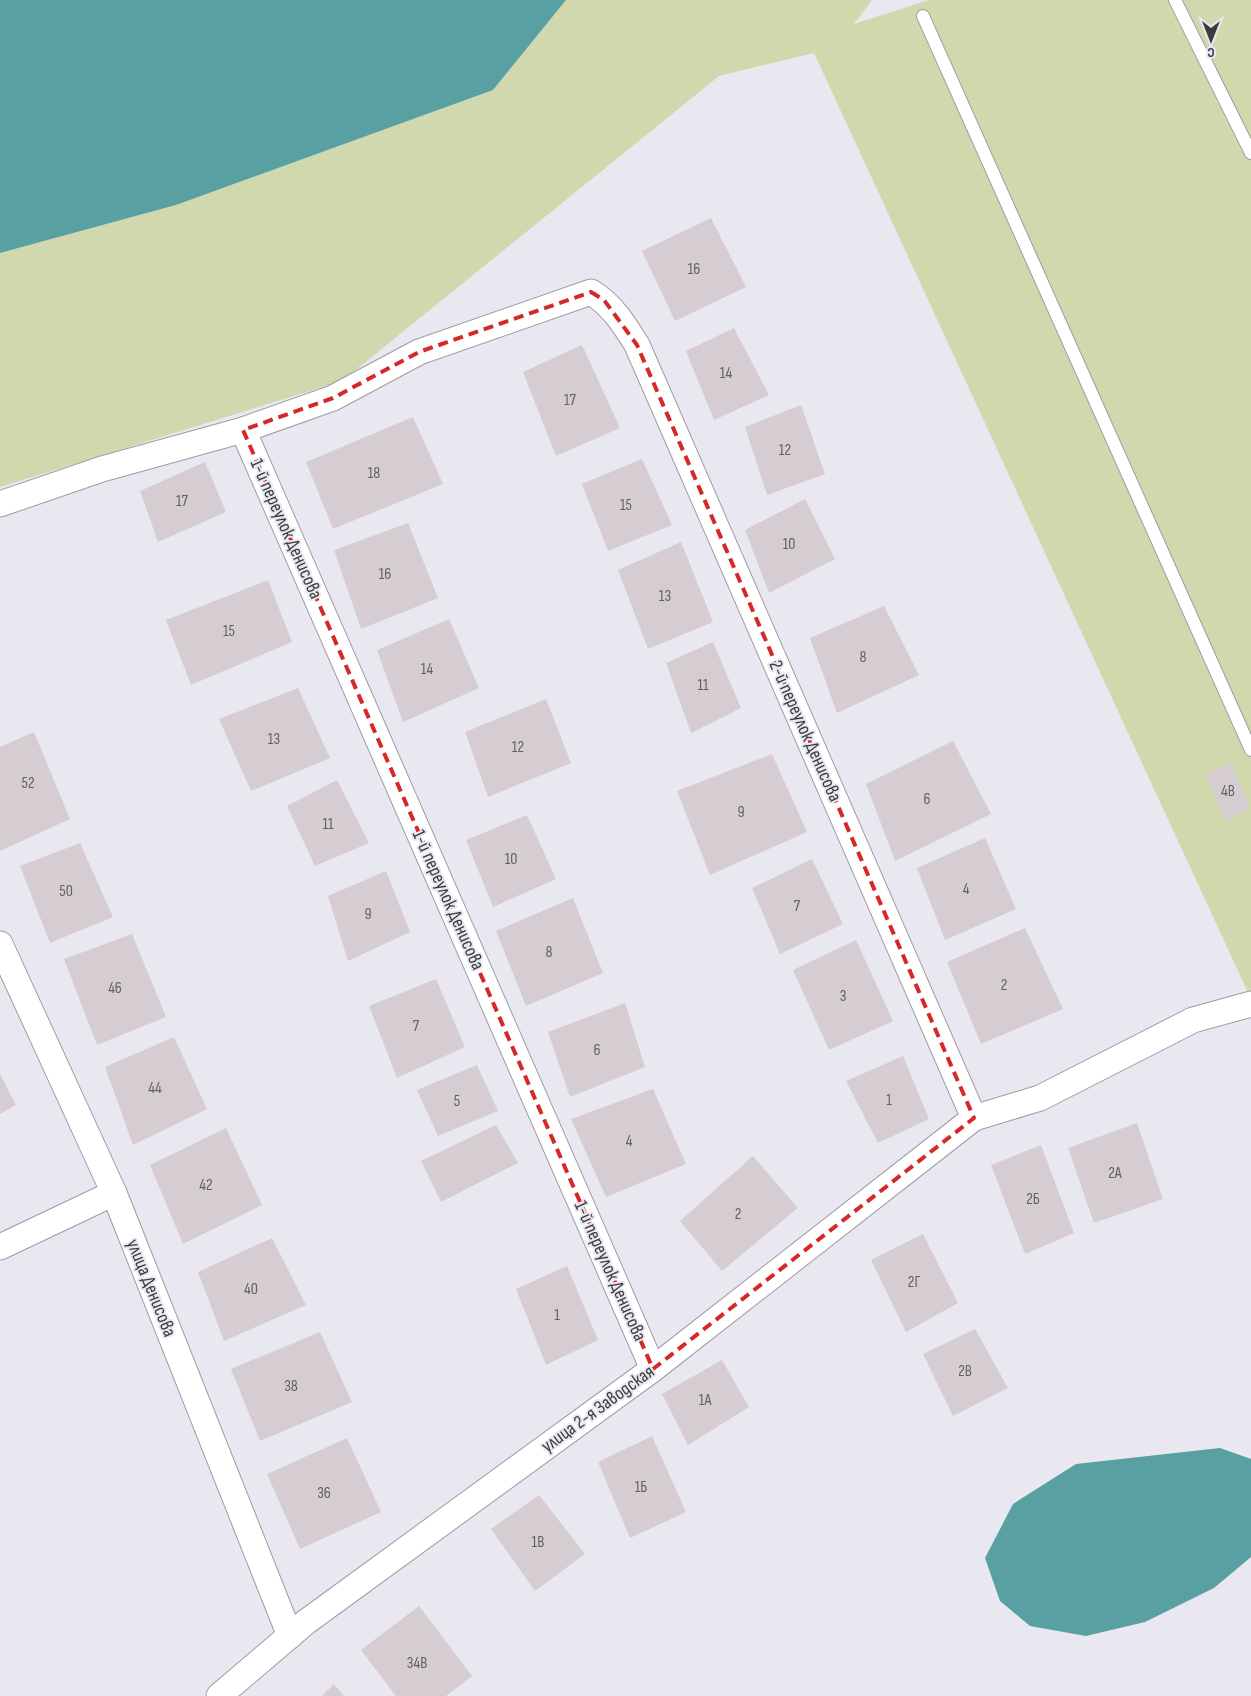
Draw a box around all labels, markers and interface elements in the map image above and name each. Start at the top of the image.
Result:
north arrow [1186,15,1236,65]
text: С [1207,44,1215,61]
house number: 16 [688,260,700,279]
house number: 14 [720,364,732,383]
house number: 17 [564,391,577,410]
house number: 12 [779,441,791,460]
street label: 1-й переулок Денисова [245,455,327,603]
house number: 18 [368,464,380,483]
house number: 17 [176,492,189,511]
house number: 15 [620,496,632,515]
house number: 10 [783,535,795,554]
house number: 16 [379,565,391,584]
house number: 13 [659,587,671,606]
house number: 15 [223,622,235,641]
house number: 8 [859,648,867,667]
street label: 2-й переулок Денисова [764,657,846,805]
house number: 14 [421,660,433,679]
house number: 11 [697,676,709,695]
house number: 13 [268,730,280,749]
house number: 12 [512,738,524,757]
house number: 52 [21,774,35,793]
house number: 4В [1221,782,1235,801]
house number: 6 [923,790,931,809]
house number: 9 [737,803,745,822]
house number: 11 [322,815,334,834]
street label: 1-й переулок Денисова [407,826,489,974]
house number: 10 [505,850,517,869]
house number: 4 [963,880,970,899]
house number: 50 [59,882,73,901]
house number: 7 [794,897,801,916]
house number: 9 [364,905,372,924]
house number: 8 [545,943,553,962]
house number: 2 [1001,976,1007,995]
house number: 46 [108,979,122,998]
house number: 3 [840,987,846,1006]
house number: 7 [413,1017,420,1036]
house number: 6 [593,1041,601,1060]
house number: 44 [148,1079,162,1098]
house number: 1 [886,1091,892,1110]
house number: 5 [454,1092,460,1111]
house number: 4 [626,1132,633,1151]
house number: 2А [1108,1164,1122,1183]
house number: 42 [199,1176,213,1195]
house number: 2Б [1026,1190,1040,1209]
street label: 1-й переулок Денисова [569,1197,651,1345]
house number: 2 [735,1205,741,1224]
street label: улица Денисова [121,1236,181,1340]
house number: 2Г [908,1273,920,1292]
house number: 40 [244,1280,258,1299]
house number: 1 [554,1306,560,1325]
street label: улица 2-я Заводская [537,1360,659,1458]
house number: 2В [958,1362,972,1381]
house number: 38 [284,1377,298,1396]
house number: 1А [699,1391,711,1410]
house number: 1Б [635,1478,647,1497]
house number: 36 [317,1484,331,1503]
house number: 1В [532,1533,544,1552]
house number: 34В [407,1654,427,1673]

